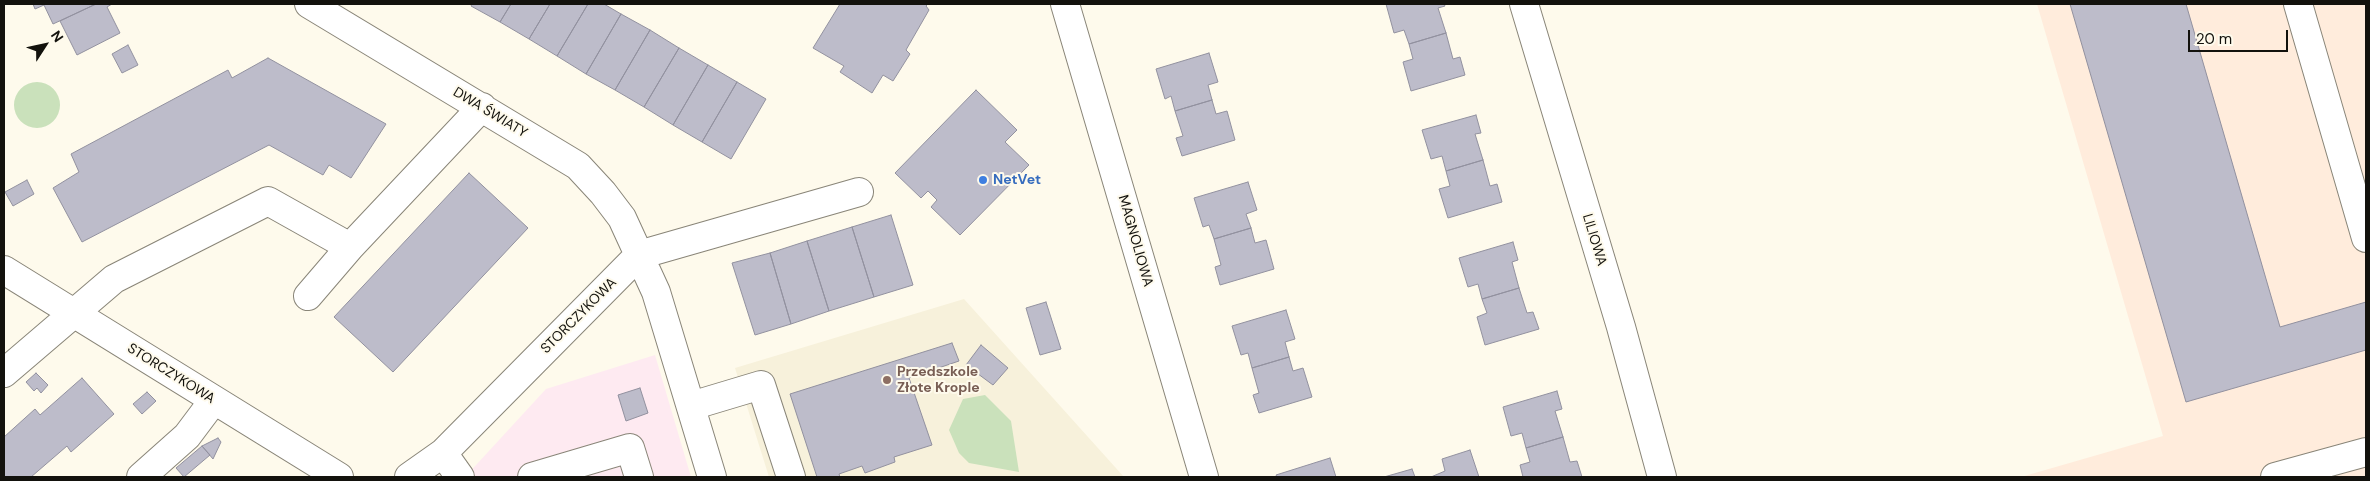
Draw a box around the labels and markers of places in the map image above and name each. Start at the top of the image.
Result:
place label: NetVet [993,172,1041,188]
marker: NetVet [977,174,989,186]
place label: Przedszkole Złote Krople [897,364,980,397]
marker: Przedszkole Złote Krople [881,374,893,386]

